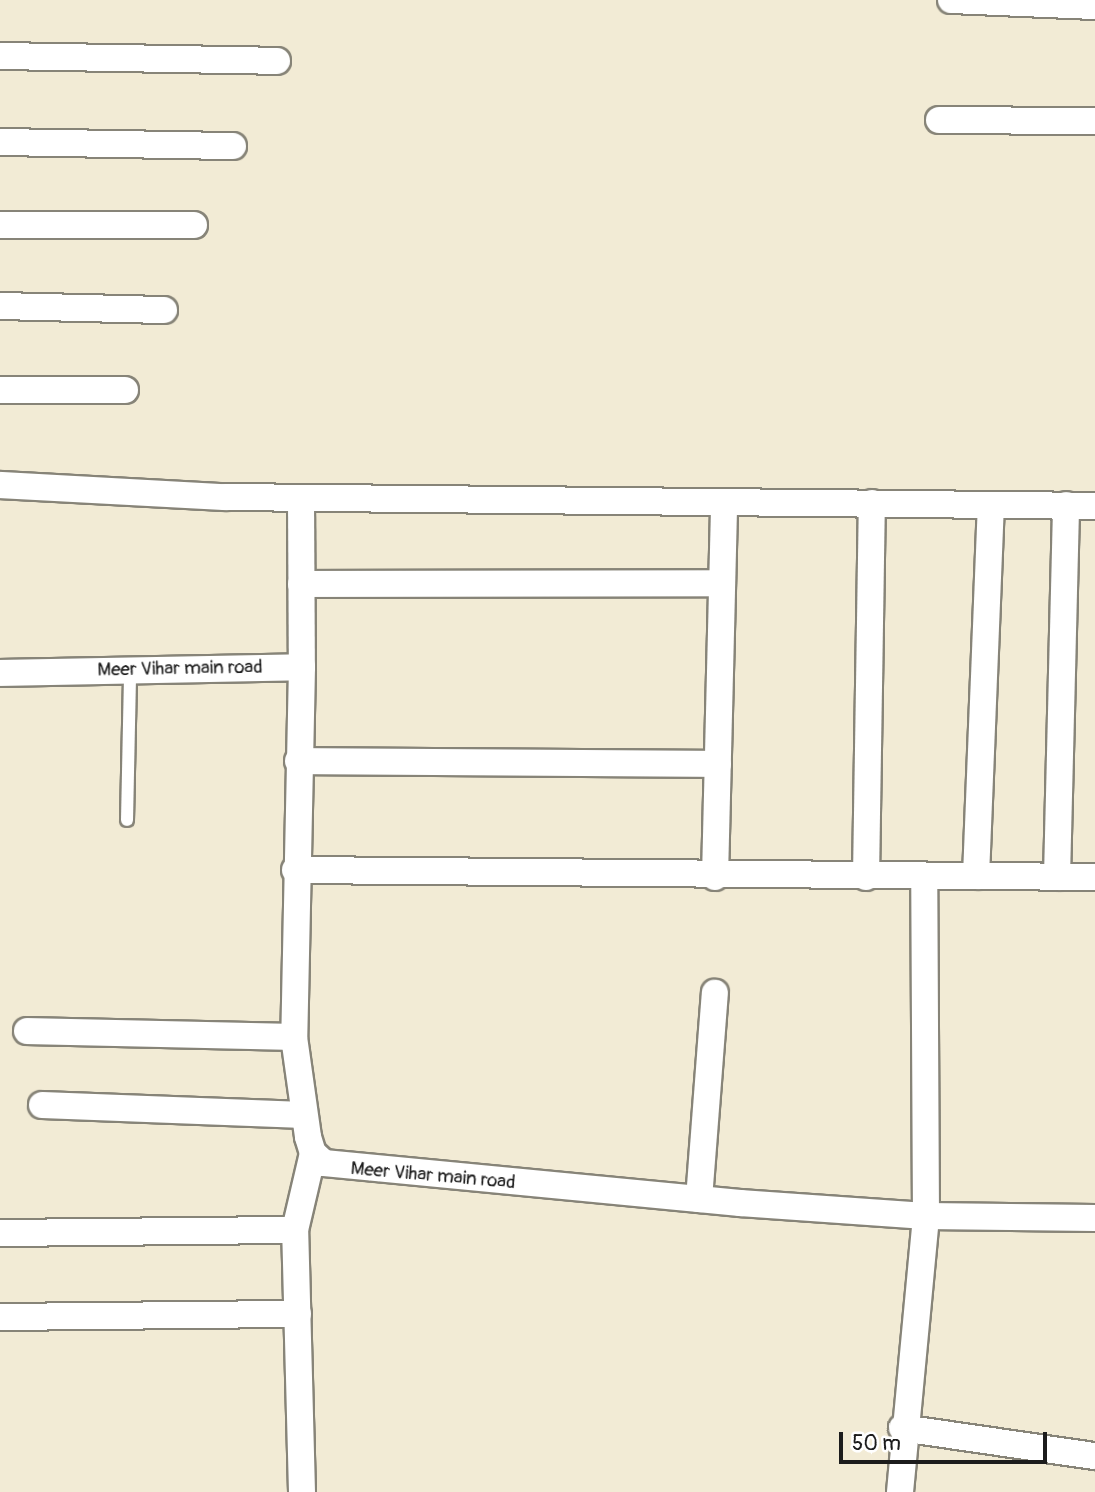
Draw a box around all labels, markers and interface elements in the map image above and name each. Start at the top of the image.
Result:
street label: Meer Vihar main road [97,656,263,682]
street label: Meer Vihar main road [350,1157,516,1195]
scale bar [843,1418,1051,1462]
text: 50 m [852,1430,901,1457]

